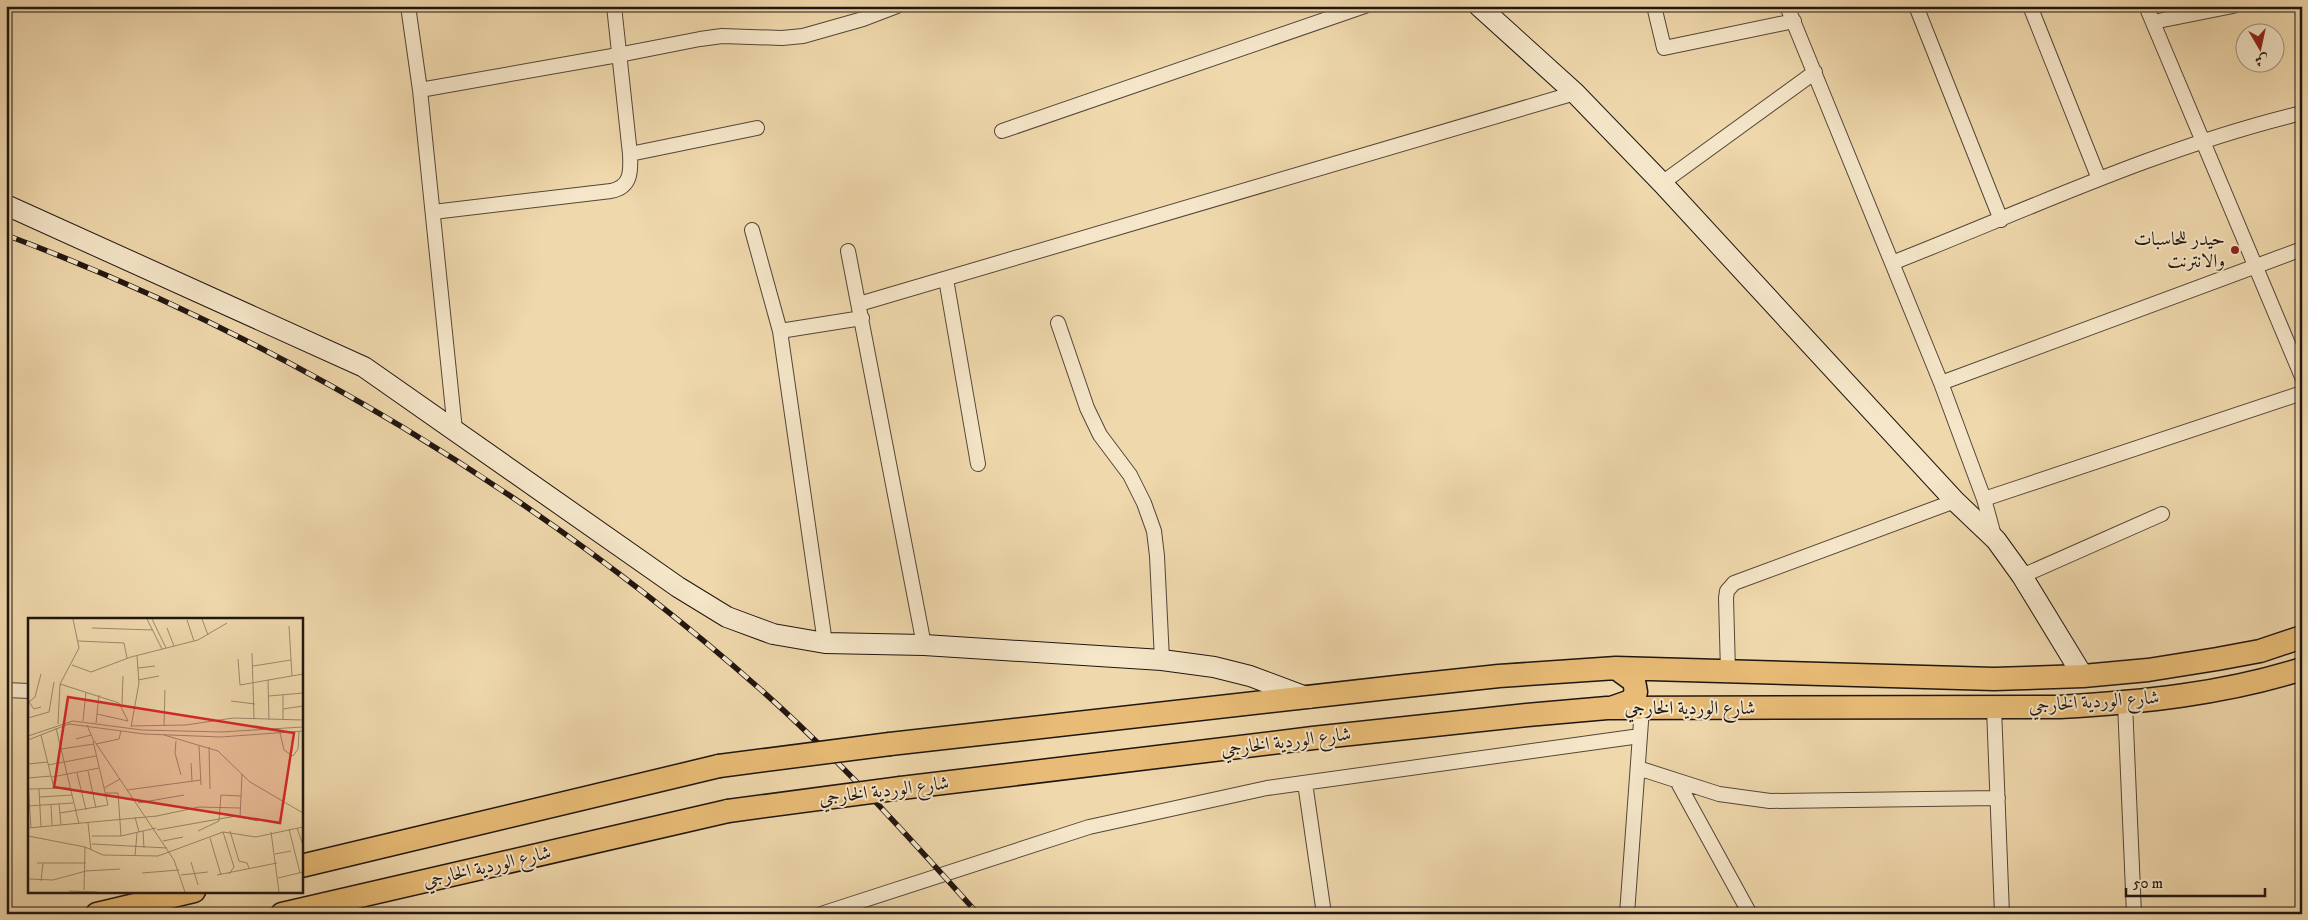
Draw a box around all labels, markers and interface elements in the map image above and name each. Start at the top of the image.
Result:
north arrow [2236,22,2286,72]
text: ش [2254,50,2270,70]
place label: حيدر للحاسبات والانترنت [2134,228,2225,273]
marker: حيدر للحاسبات والانترنت [2229,244,2241,256]
inset map [28,618,302,892]
street label: شارع الوردية الخارجي [2028,686,2160,721]
street label: شارع الوردية الخارجي [1625,697,1755,723]
street label: شارع الوردية الخارجي [1220,723,1353,764]
street label: شارع الوردية الخارجي [818,772,951,813]
street label: شارع الوردية الخارجي [421,841,554,896]
scale bar [2126,865,2264,897]
text: 50 m [2133,874,2163,893]

